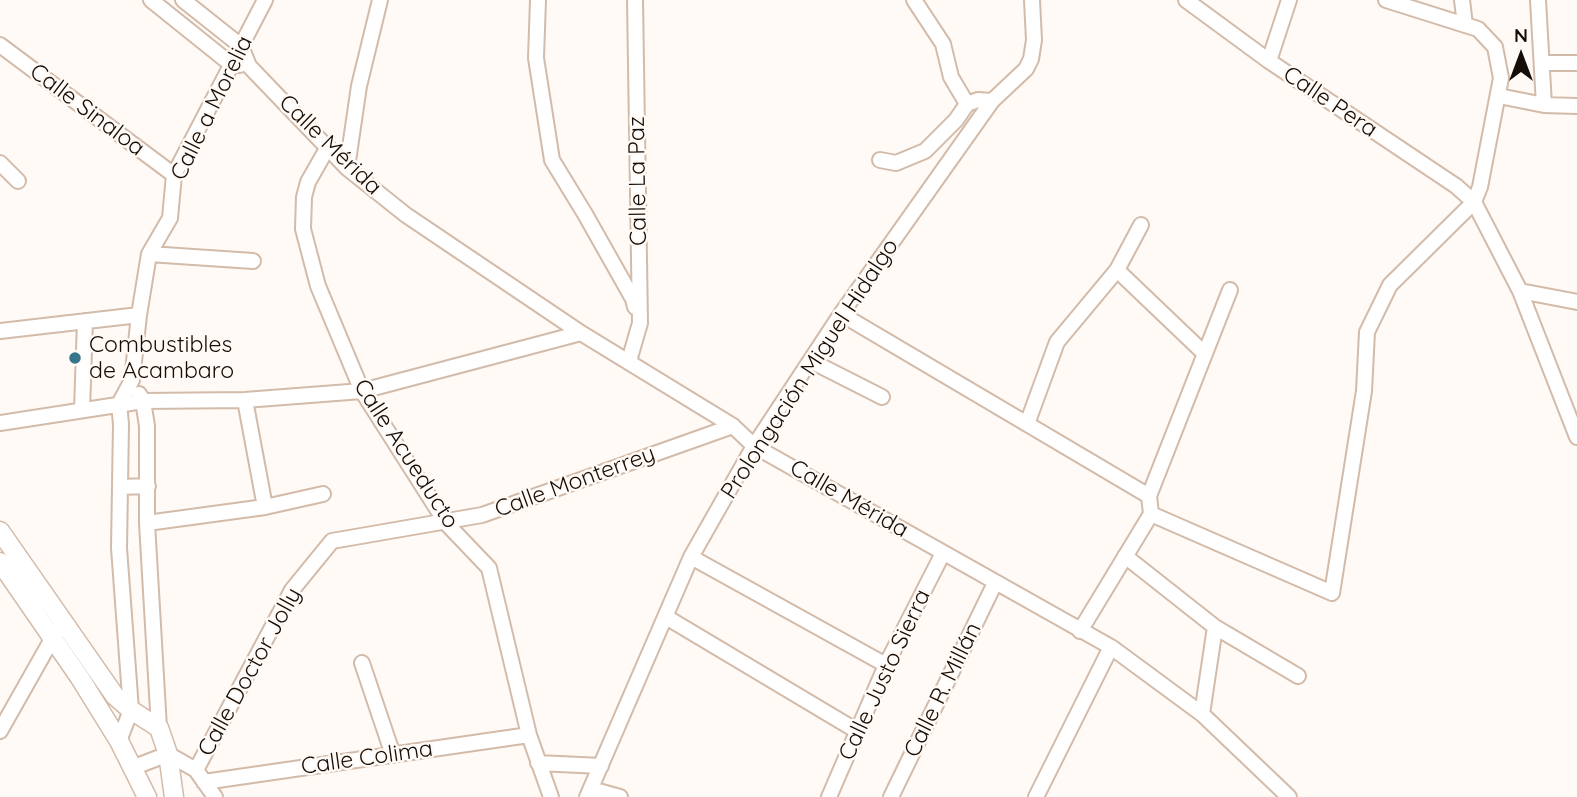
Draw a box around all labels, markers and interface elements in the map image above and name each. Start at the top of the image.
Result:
north arrow [1486,21,1556,91]
text: N [1514,23,1528,47]
street label: Calle a Morelia [165,31,259,185]
street label: Calle Sinaloa [24,58,150,162]
street label: Calle Pera [1278,60,1382,144]
street label: Calle Mérida [273,89,387,201]
street label: Calle La Paz [623,116,653,246]
street label: Prolongación Miguel Hidalgo [715,234,905,504]
place label: Combustibles de Acambaro [89,331,234,385]
marker: Combustibles de Acambaro [67,350,83,366]
street label: Calle Acueducto [347,374,465,534]
street label: Calle Monterrey [491,440,659,524]
street label: Calle Mérida [785,454,913,544]
street label: Calle Doctor Jolly [192,583,308,761]
street label: Calle Justo Sierra [833,585,937,765]
street label: Calle R. Millán [899,618,987,762]
street label: Calle Colima [299,735,435,781]

